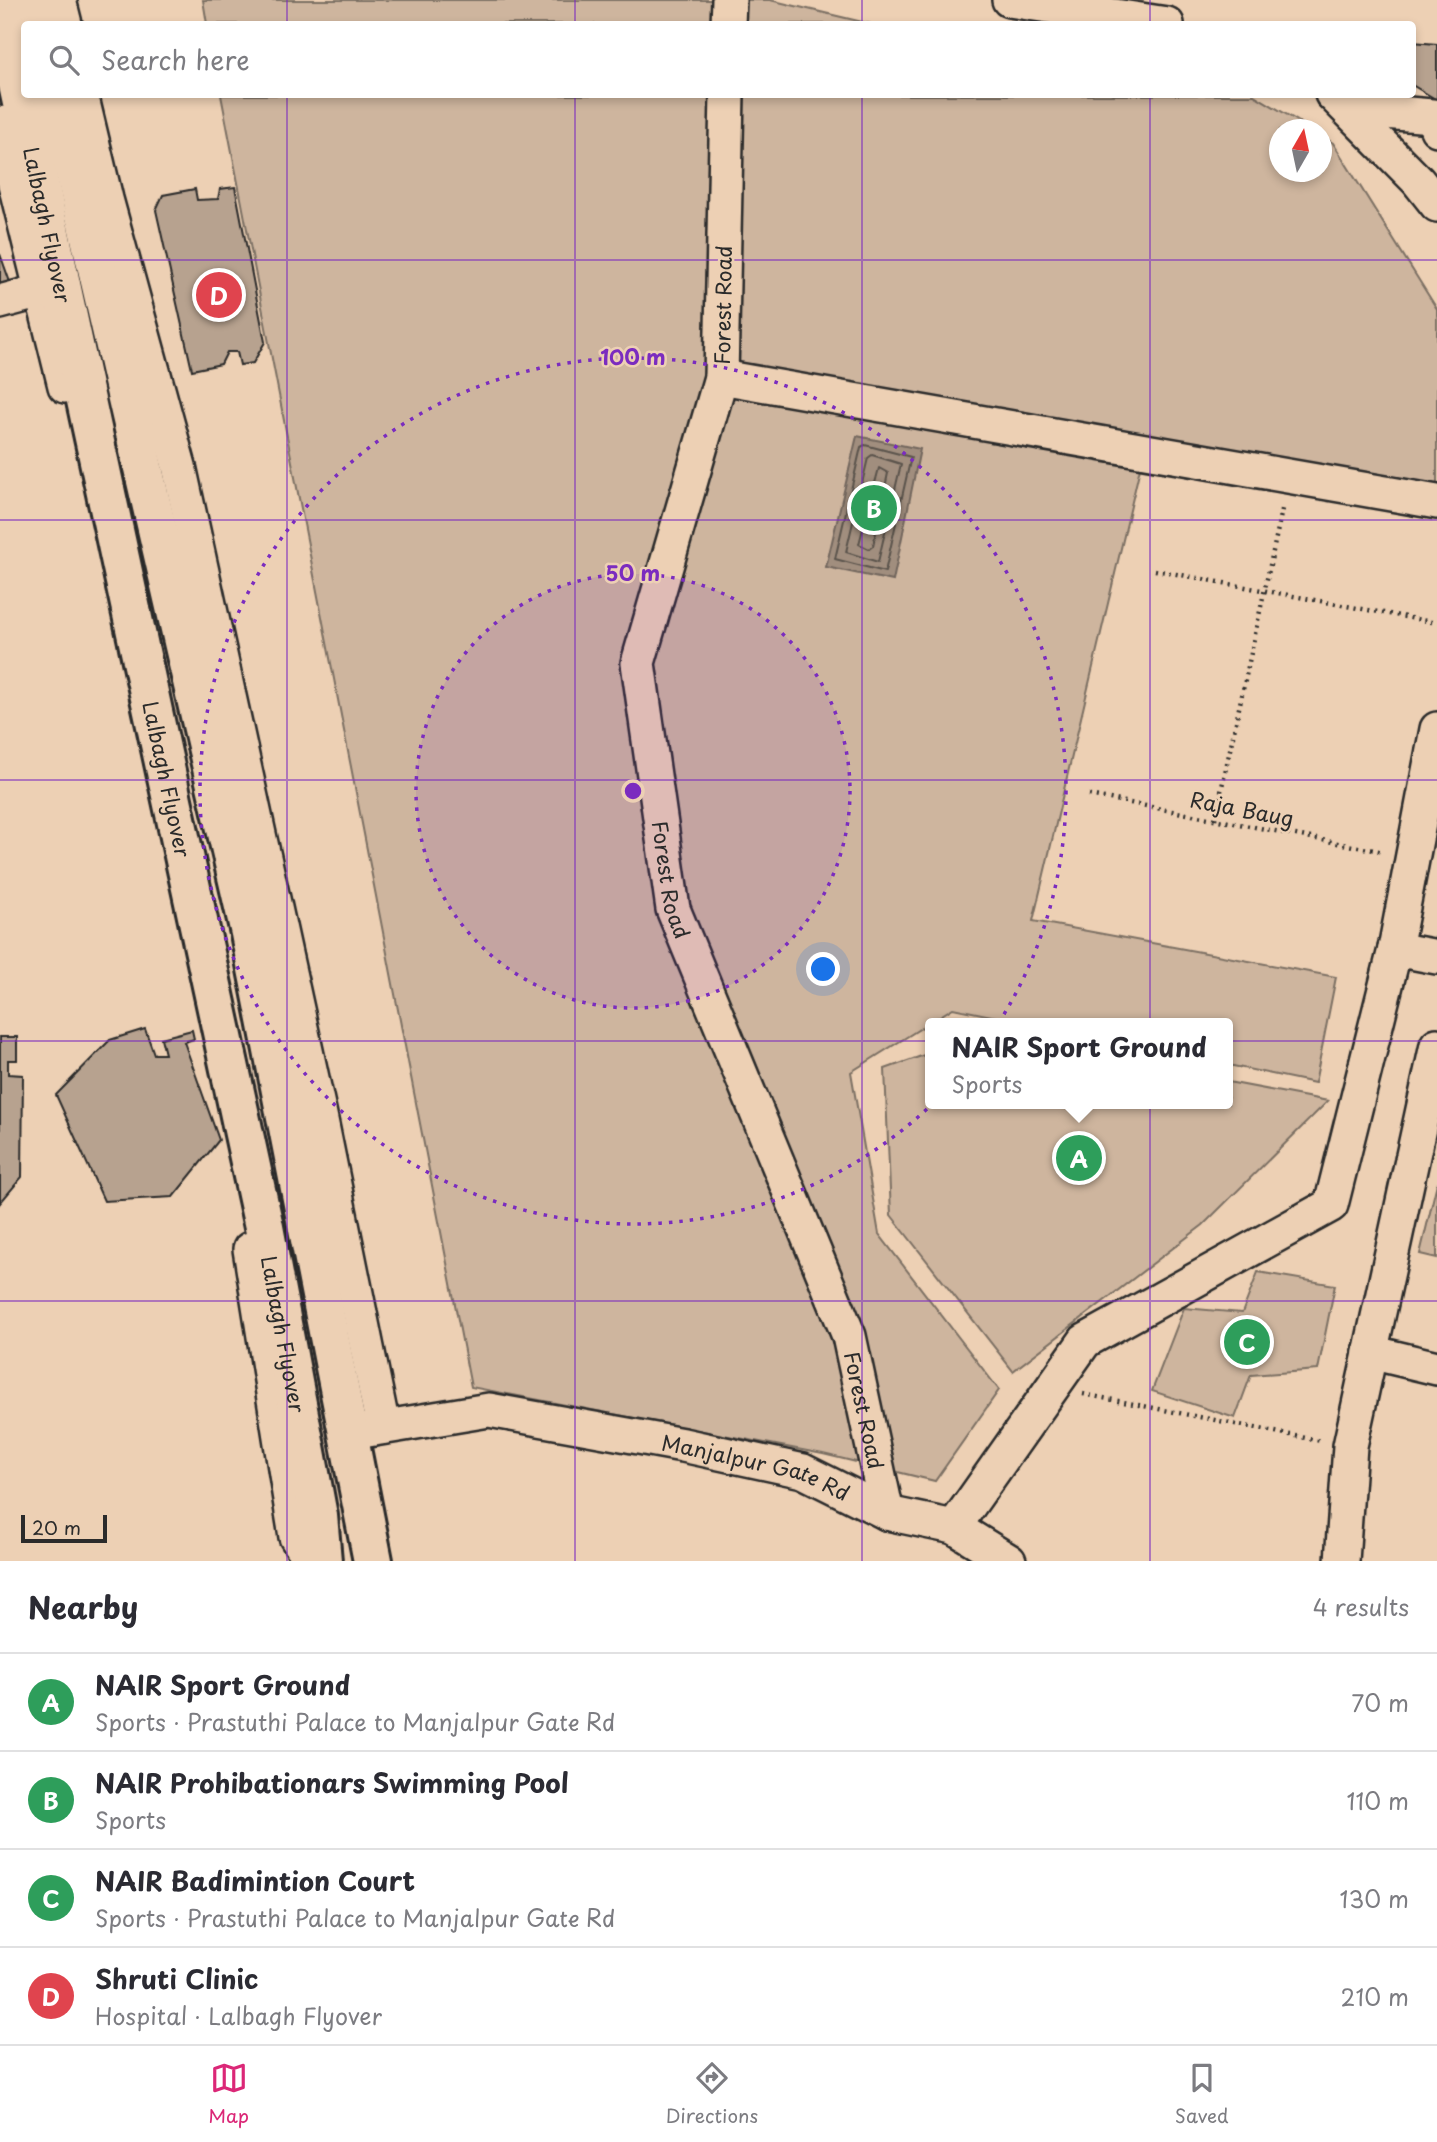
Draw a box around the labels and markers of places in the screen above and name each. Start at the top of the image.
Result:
pin: D [196,269,242,321]
pin: B [851,482,897,534]
centre of rings [621,779,645,803]
pin: A [1056,1132,1102,1184]
pin: C [1224,1316,1270,1368]

